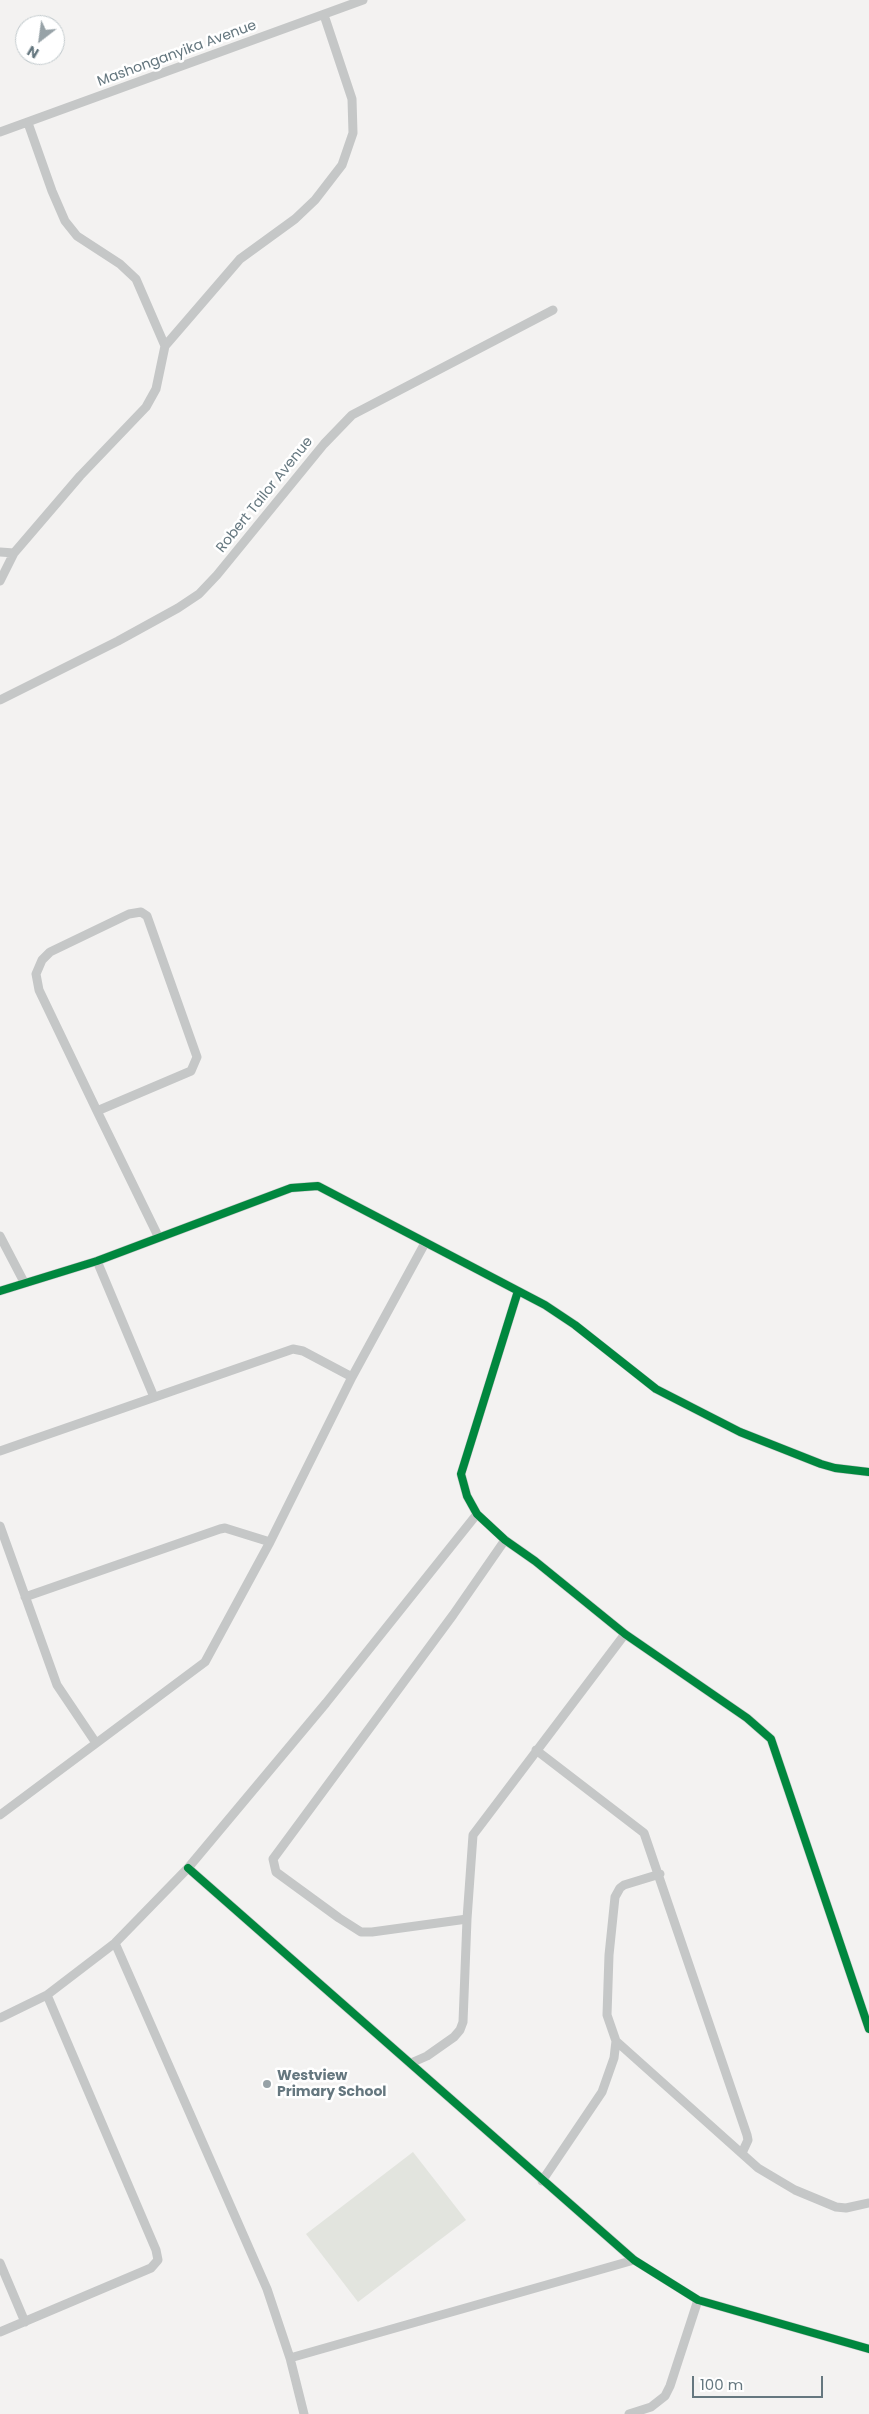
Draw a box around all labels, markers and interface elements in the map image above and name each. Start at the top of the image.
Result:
north arrow [15,15,65,65]
street label: Mashonganyika Avenue [95,17,259,91]
text: N [23,41,43,63]
street label: Robert Tailor Avenue [213,434,317,556]
place label: Westview Primary School [277,2068,386,2100]
marker: Westview Primary School [261,2078,273,2090]
scale bar [694,2366,825,2398]
text: 100 m [700,2374,743,2395]

